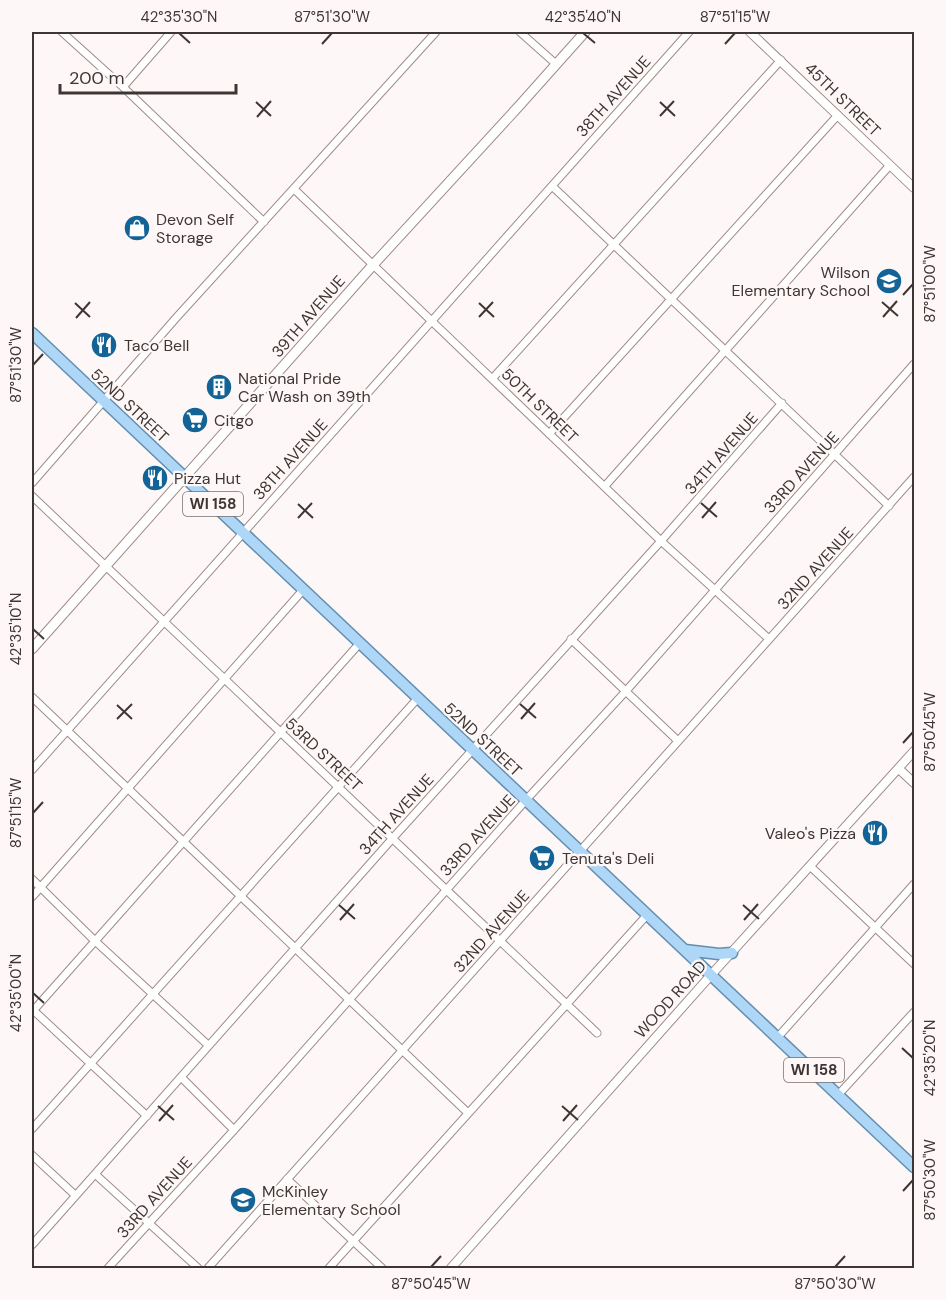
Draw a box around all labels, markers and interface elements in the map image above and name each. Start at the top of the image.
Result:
text: 42°35'30"N [141,7,217,27]
text: 87°51'30"W [294,7,371,27]
text: 42°35'40"N [545,7,621,27]
text: 87°51'15"W [700,7,771,27]
street label: 38TH AVENUE [571,51,655,141]
scale bar [60,57,236,95]
street label: 45TH STREET [800,58,885,141]
text: 200 m [69,66,125,90]
place label: Devon Self Storage [156,209,234,248]
shop icon: Devon Self Storage [122,213,152,243]
text: 87°51'00"W [920,245,940,323]
place label: Wilson Elementary School [732,262,870,301]
school or university icon: Wilson Elementary School [874,266,904,296]
street label: 39TH AVENUE [267,271,350,362]
text: 87°51'30"W [6,326,26,403]
restaurant icon: Taco Bell [89,330,119,360]
place label: Taco Bell [124,335,189,356]
street label: 50TH STREET [497,363,582,447]
street label: 52ND STREET [86,364,173,447]
place label: National Pride Car Wash on 39th [238,368,371,407]
building icon: National Pride Car Wash on 39th [204,372,234,402]
supermarket icon: Citgo [180,405,210,435]
street label: 34TH AVENUE [680,408,763,499]
place label: Citgo [214,410,254,431]
street label: 38TH AVENUE [248,414,332,504]
street label: 33RD AVENUE [759,427,844,518]
restaurant icon: Pizza Hut [140,463,170,493]
place label: Pizza Hut [174,468,241,489]
road number: WI 158 [183,492,243,516]
street label: 32ND AVENUE [773,523,858,614]
text: 42°35'10"N [6,593,26,665]
text: 87°50'45"W [920,692,940,772]
street label: 52ND STREET [439,698,526,781]
street label: 53RD STREET [280,713,367,796]
street label: 34TH AVENUE [354,769,438,859]
text: 87°51'15"W [6,777,26,848]
street label: 33RD AVENUE [435,790,520,881]
restaurant icon: Valeo's Pizza [860,818,890,848]
place label: Valeo's Pizza [765,823,856,844]
supermarket icon: Tenuta's Deli [527,843,557,873]
place label: Tenuta's Deli [562,848,654,869]
street label: 32ND AVENUE [449,886,534,977]
text: 42°35'00"N [6,954,26,1032]
street label: WOOD ROAD [630,956,711,1043]
text: 42°35'20"N [920,1020,940,1096]
road number: WI 158 [784,1058,844,1082]
text: 87°50'30"W [920,1139,940,1221]
street label: 33RD AVENUE [112,1152,197,1243]
place label: McKinley Elementary School [262,1181,400,1220]
school or university icon: McKinley Elementary School [228,1185,258,1215]
text: 87°50'45"W [391,1274,471,1294]
text: 87°50'30"W [794,1274,876,1294]

